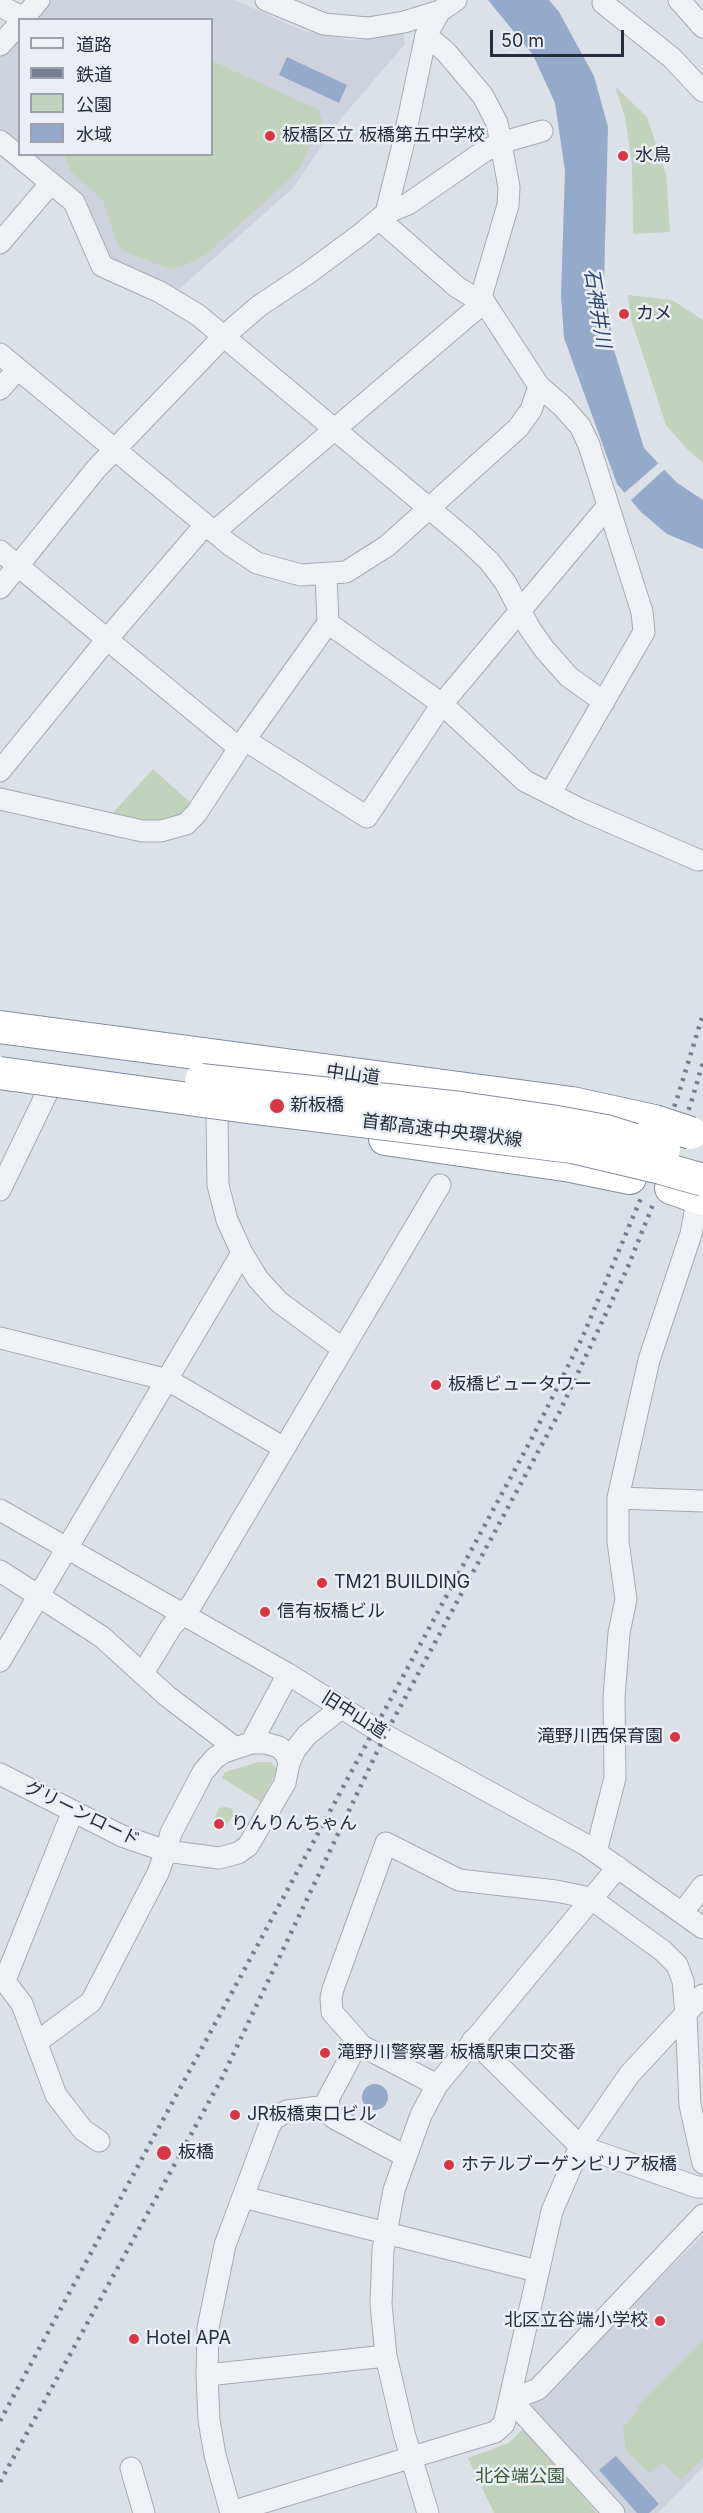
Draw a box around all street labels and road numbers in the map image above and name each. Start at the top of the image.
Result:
street label: 中山道 [325,1061,381,1089]
street label: 首都高速中央環状線 [360,1110,524,1152]
street label: 旧中山道 [318,1687,390,1743]
street label: グリーンロード [21,1777,143,1851]

